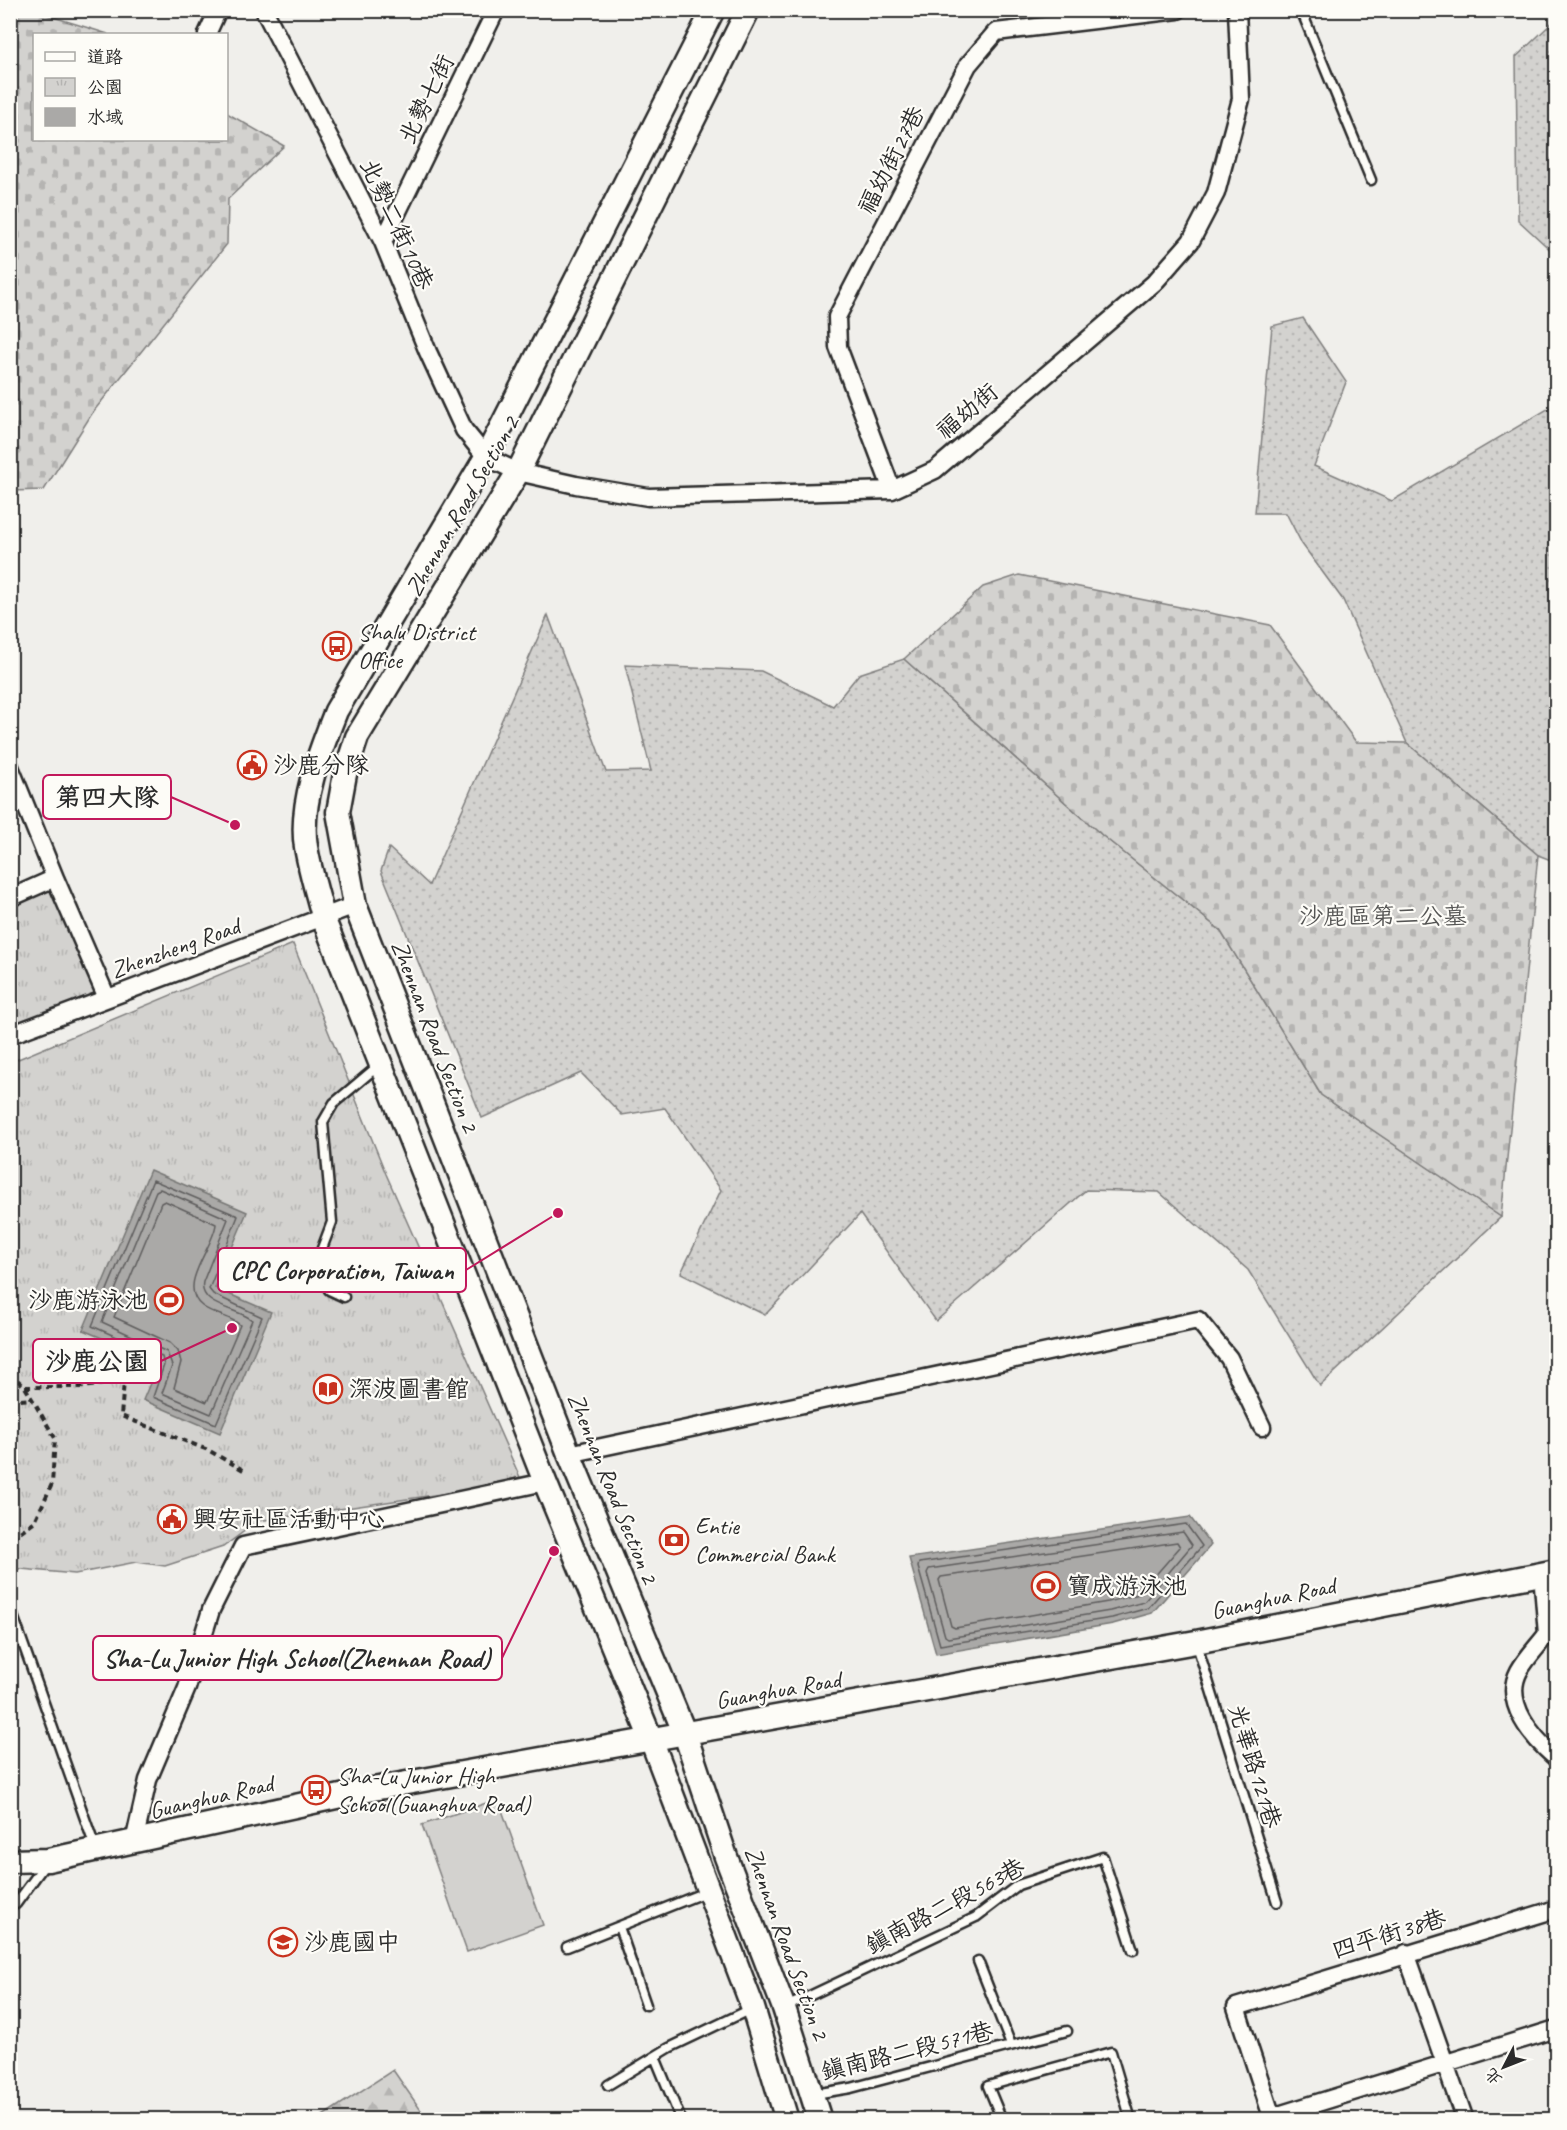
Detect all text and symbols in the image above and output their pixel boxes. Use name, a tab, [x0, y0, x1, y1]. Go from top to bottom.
legend	[33, 33, 228, 141]
text: 道路	[87, 46, 123, 68]
street label: 北勢七街	[391, 49, 461, 149]
text: 公園	[87, 76, 123, 98]
street label: 福幼街27巷	[851, 101, 931, 219]
text: 水域	[87, 106, 123, 128]
street label: 北勢二街10巷	[353, 153, 441, 295]
street label: 福幼街	[930, 376, 1004, 446]
street label: Zhennan Road Section 2	[398, 409, 527, 601]
place label: Shalu District Office	[358, 617, 477, 675]
bus stop icon: Shalu District Office	[321, 630, 353, 662]
public building icon: 沙鹿分隊	[236, 749, 268, 781]
place label: 沙鹿分隊	[273, 750, 369, 780]
callout: 第四大隊	[43, 775, 171, 819]
text: 第四大隊	[55, 781, 159, 814]
park label: 沙鹿區第二公墓	[1299, 901, 1467, 931]
street label: Zhenzheng Road	[106, 910, 247, 985]
street label: Zhennan Road Section 2	[385, 936, 486, 1138]
callout: CPC Corporation, Taiwan	[218, 1248, 466, 1292]
text: CPC Corporation, Taiwan	[230, 1254, 455, 1287]
sports icon: 沙鹿游泳池	[153, 1284, 185, 1316]
place label: 沙鹿游泳池	[28, 1285, 148, 1315]
callout: 沙鹿公園	[33, 1339, 161, 1383]
text: 沙鹿公園	[45, 1345, 149, 1378]
library icon: 深波圖書館	[312, 1373, 344, 1405]
place label: 深波圖書館	[349, 1374, 469, 1404]
street label: Zhennan Road Section 2	[561, 1388, 666, 1590]
public building icon: 興安社區活動中心	[156, 1503, 188, 1535]
place label: 興安社區活動中心	[193, 1504, 385, 1534]
place label: Entie Commercial Bank	[695, 1511, 837, 1569]
bank icon: Entie Commercial Bank	[658, 1524, 690, 1556]
street label: Guanghua Road	[1208, 1569, 1341, 1626]
sports icon: 寶成游泳池	[1030, 1570, 1062, 1602]
place label: 寶成游泳池	[1067, 1571, 1187, 1601]
callout: Sha-Lu Junior High School(Zhennan Road)	[93, 1636, 502, 1680]
text: Sha-Lu Junior High School(Zhennan Road)	[103, 1642, 493, 1675]
street label: Guanghua Road	[713, 1664, 846, 1716]
street label: 光華路121巷	[1222, 1700, 1288, 1832]
place label: Sha-Lu Junior High School(Guanghua Road)	[337, 1761, 531, 1819]
street label: Guanghua Road	[146, 1767, 279, 1826]
bus stop icon: Sha-Lu Junior High School(Guanghua Road)	[300, 1774, 332, 1806]
street label: Zhennan Road Section 2	[738, 1843, 837, 2046]
street label: 鎮南路二段563巷	[860, 1851, 1030, 1961]
street label: 四平街38巷	[1328, 1902, 1450, 1966]
school or university icon: 沙鹿國中	[267, 1926, 299, 1958]
place label: 沙鹿國中	[304, 1927, 400, 1957]
street label: 鎮南路二段571巷	[818, 2015, 996, 2087]
north arrow	[1474, 2037, 1534, 2097]
text: 北	[1481, 2064, 1506, 2089]

